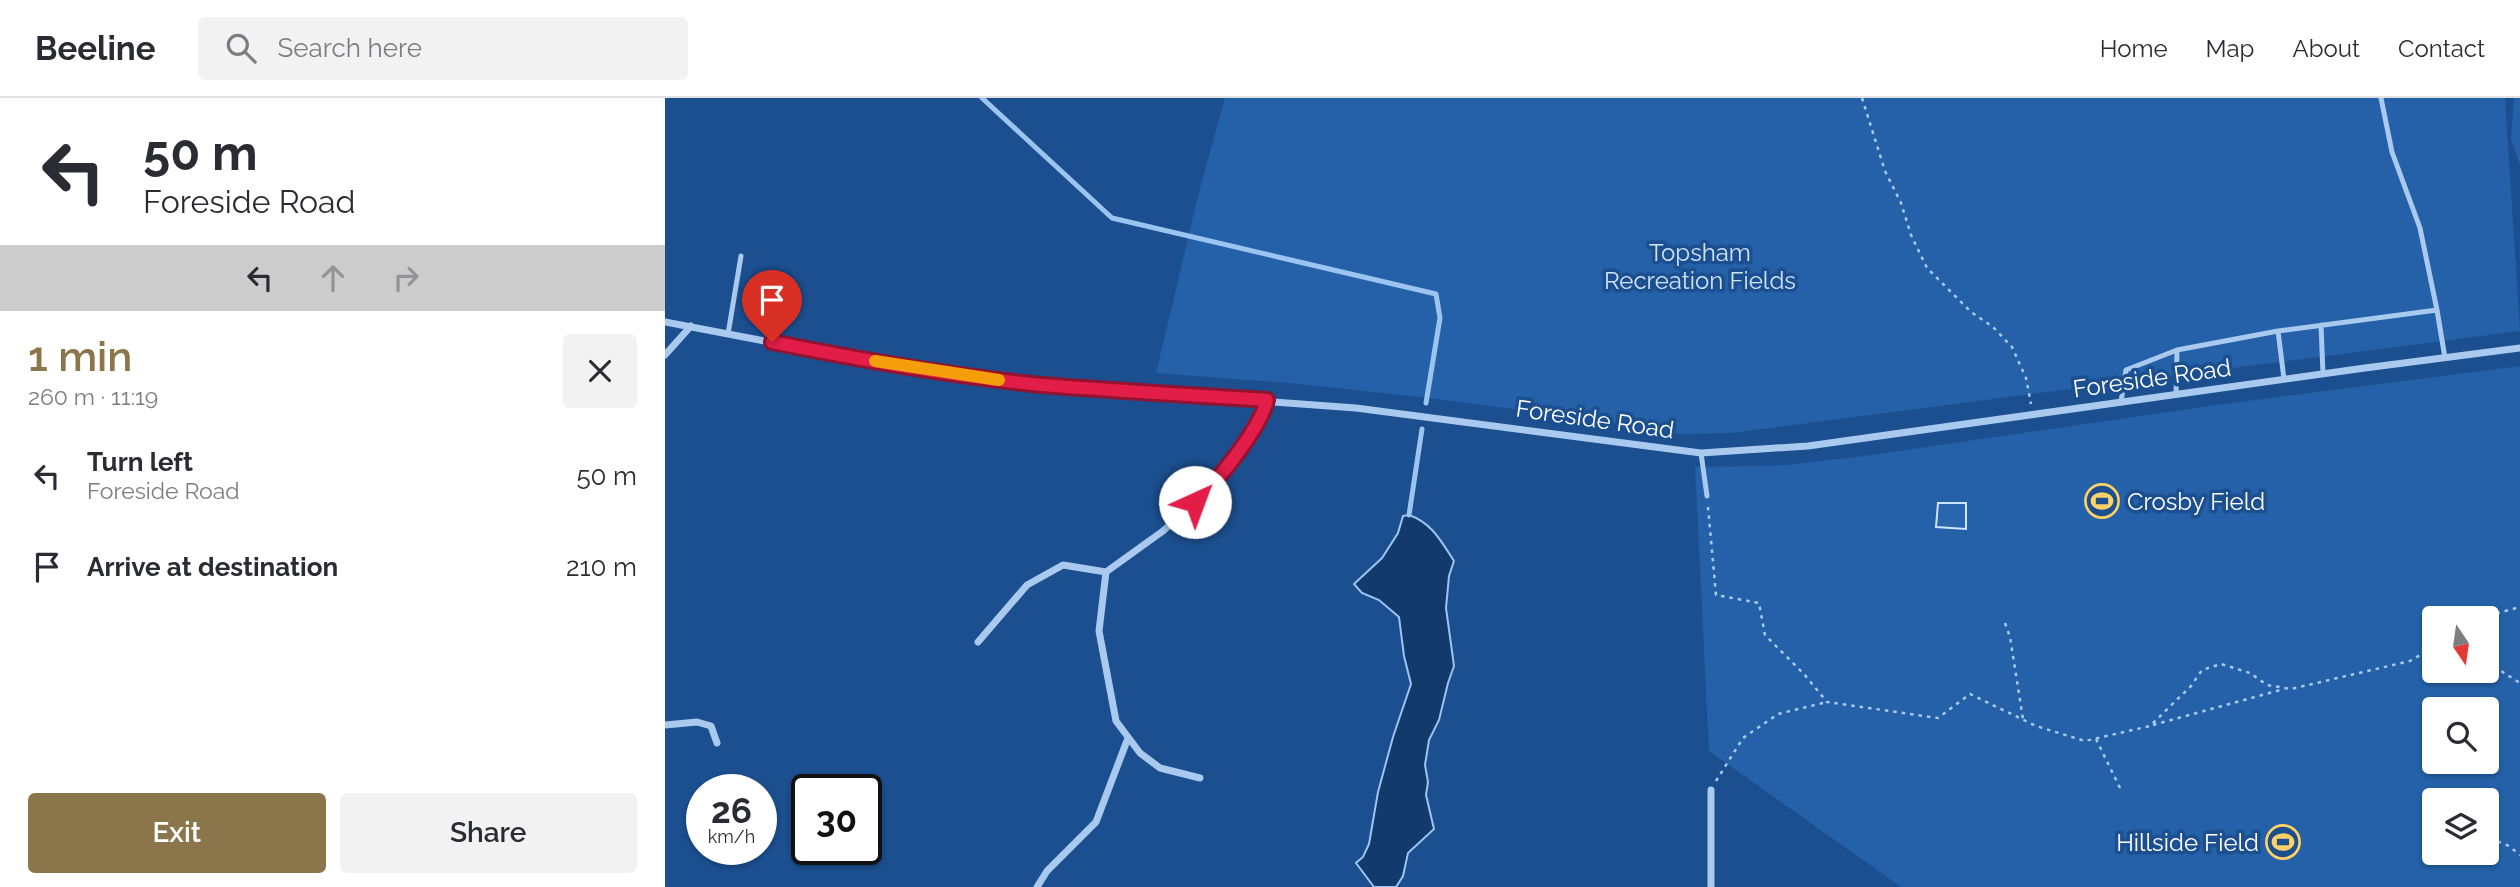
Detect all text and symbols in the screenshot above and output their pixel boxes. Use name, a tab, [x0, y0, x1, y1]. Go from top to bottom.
search box	[198, 17, 688, 80]
text: Beeline	[35, 29, 156, 68]
icon: search	[222, 29, 260, 67]
text: Search here	[278, 33, 422, 63]
text: Home	[2100, 34, 2168, 63]
text: Map	[2206, 34, 2254, 63]
text: About	[2292, 34, 2360, 63]
text: Contact	[2398, 34, 2485, 63]
text: 50 m	[143, 124, 258, 181]
icon: left	[28, 126, 119, 217]
text: Foreside Road	[143, 183, 355, 220]
park label: Topsham Recreation Fields	[1604, 238, 1796, 295]
icon: left	[241, 259, 279, 297]
icon: ahead	[314, 259, 352, 297]
icon: right	[387, 259, 425, 297]
pin	[742, 270, 802, 342]
icon: arrive	[753, 281, 791, 319]
text: 1 min	[28, 332, 132, 381]
button: close	[563, 334, 637, 408]
street label: Foreside Road	[2071, 353, 2233, 403]
text: 260 m · 11:19	[28, 383, 158, 410]
street label: Foreside Road	[1514, 394, 1676, 444]
text: Turn left	[87, 447, 193, 477]
icon: left	[28, 457, 66, 495]
text: 50 m	[576, 461, 637, 491]
position arrow	[1158, 465, 1232, 539]
text: Foreside Road	[87, 477, 240, 504]
sports icon: Crosby Field	[2083, 482, 2121, 520]
place label: Crosby Field	[2127, 487, 2265, 516]
icon: arrive	[28, 548, 66, 586]
text: Arrive at destination	[87, 552, 338, 582]
text: 210 m	[566, 552, 637, 582]
north arrow	[2422, 606, 2499, 682]
map controls	[2422, 606, 2499, 865]
button: search	[2422, 697, 2499, 774]
speed limit sign: 30	[791, 774, 882, 865]
button: layers	[2422, 788, 2499, 865]
text: 26	[711, 790, 752, 831]
button: Exit	[28, 793, 326, 873]
button: Share	[340, 793, 637, 873]
sports icon: Hillside Field	[2264, 823, 2302, 861]
text: km/h	[708, 826, 755, 847]
place label: Hillside Field	[2116, 828, 2259, 857]

